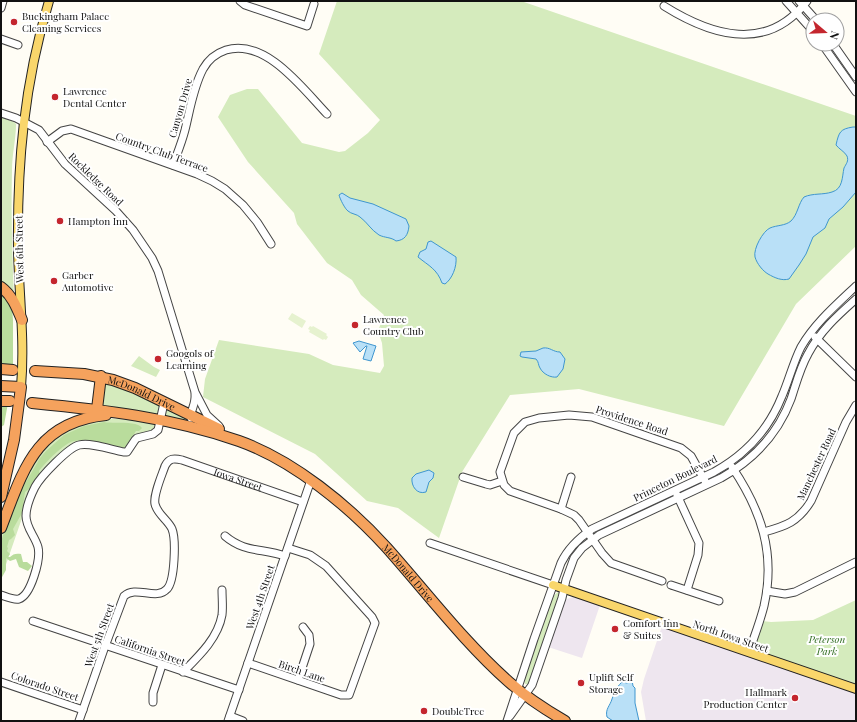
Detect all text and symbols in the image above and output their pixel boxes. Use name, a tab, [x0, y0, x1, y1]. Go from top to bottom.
place label: Buckingham Palace Cleaning Services	[22, 9, 109, 35]
north arrow	[805, 12, 845, 52]
marker: Buckingham Palace Cleaning Services	[9, 17, 19, 27]
text: N	[827, 29, 843, 42]
street label: Canyon Drive	[165, 77, 195, 139]
place label: Lawrence Dental Center	[63, 84, 127, 110]
marker: Lawrence Dental Center	[50, 92, 60, 102]
street label: Country Club Terrace	[114, 129, 210, 175]
street label: Rockledge Road	[66, 149, 127, 209]
place label: Hampton Inn	[68, 214, 128, 228]
street label: West 6th Street	[11, 215, 27, 284]
marker: Hampton Inn	[55, 216, 65, 226]
place label: Garber Automotive	[61, 268, 114, 294]
marker: Garber Automotive	[49, 276, 59, 286]
place label: Lawrence Country Club	[363, 312, 424, 338]
marker: Lawrence Country Club	[350, 320, 360, 330]
place label: Googols of Learning	[166, 346, 214, 372]
marker: Googols of Learning	[153, 354, 163, 364]
street label: McDonald Drive	[107, 372, 178, 414]
street label: Providence Road	[594, 402, 670, 438]
street label: Manchester Road	[793, 426, 839, 502]
street label: Princeton Boulevard	[631, 452, 719, 504]
street label: Iowa Street	[212, 465, 265, 494]
street label: McDonald Drive	[379, 541, 437, 605]
street label: West 4th Street	[242, 563, 278, 632]
street label: West 5th Street	[81, 601, 117, 670]
place label: Comfort Inn & Suites	[623, 616, 679, 642]
street label: North Iowa Street	[691, 616, 771, 656]
marker: Comfort Inn & Suites	[610, 624, 620, 634]
street label: California Street	[113, 631, 188, 669]
park label: Peterson Park	[808, 632, 845, 658]
street label: Birch Lane	[277, 656, 327, 686]
street label: Colorado Street	[9, 668, 81, 704]
place label: Uplift Self Storage	[589, 670, 634, 696]
marker: Uplift Self Storage	[576, 678, 586, 688]
place label: Hallmark Production Center	[704, 685, 788, 711]
marker: Hallmark Production Center	[790, 693, 800, 703]
place label: DoubleTree	[432, 704, 484, 718]
marker: DoubleTree	[419, 706, 429, 716]

